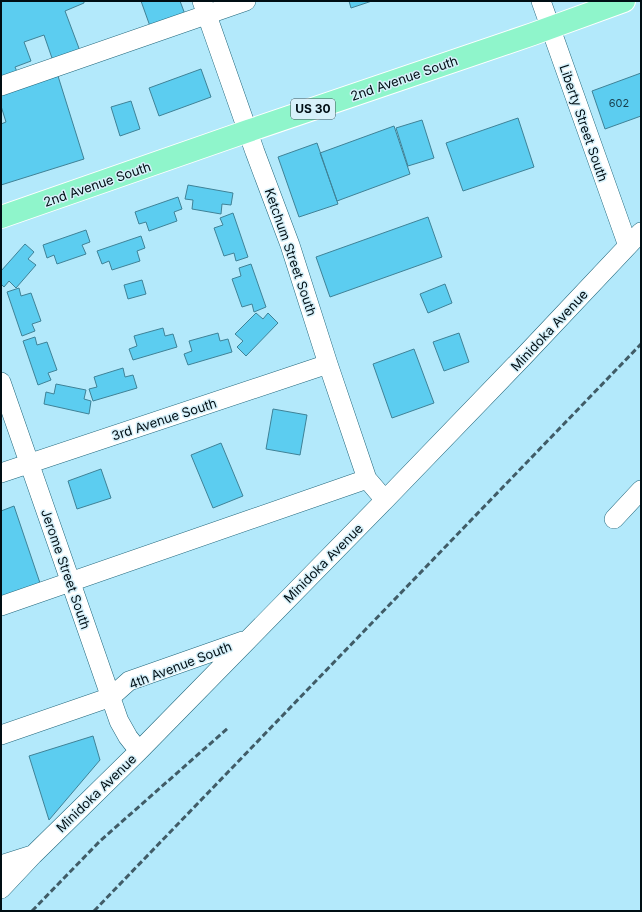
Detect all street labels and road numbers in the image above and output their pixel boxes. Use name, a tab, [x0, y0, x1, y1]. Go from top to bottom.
street label: 2nd Avenue South	[348, 52, 460, 104]
street label: Liberty Street South	[556, 62, 612, 184]
road number: US 30	[291, 99, 335, 119]
street label: 2nd Avenue South	[41, 158, 153, 210]
street label: Ketchum Street South	[262, 186, 320, 318]
street label: Minidoka Avenue	[507, 286, 591, 374]
street label: 3rd Avenue South	[109, 394, 219, 444]
street label: Jerome Street South	[38, 507, 94, 631]
street label: Minidoka Avenue	[280, 520, 366, 606]
street label: 4th Avenue South	[126, 638, 234, 692]
street label: Minidoka Avenue	[53, 751, 139, 835]

